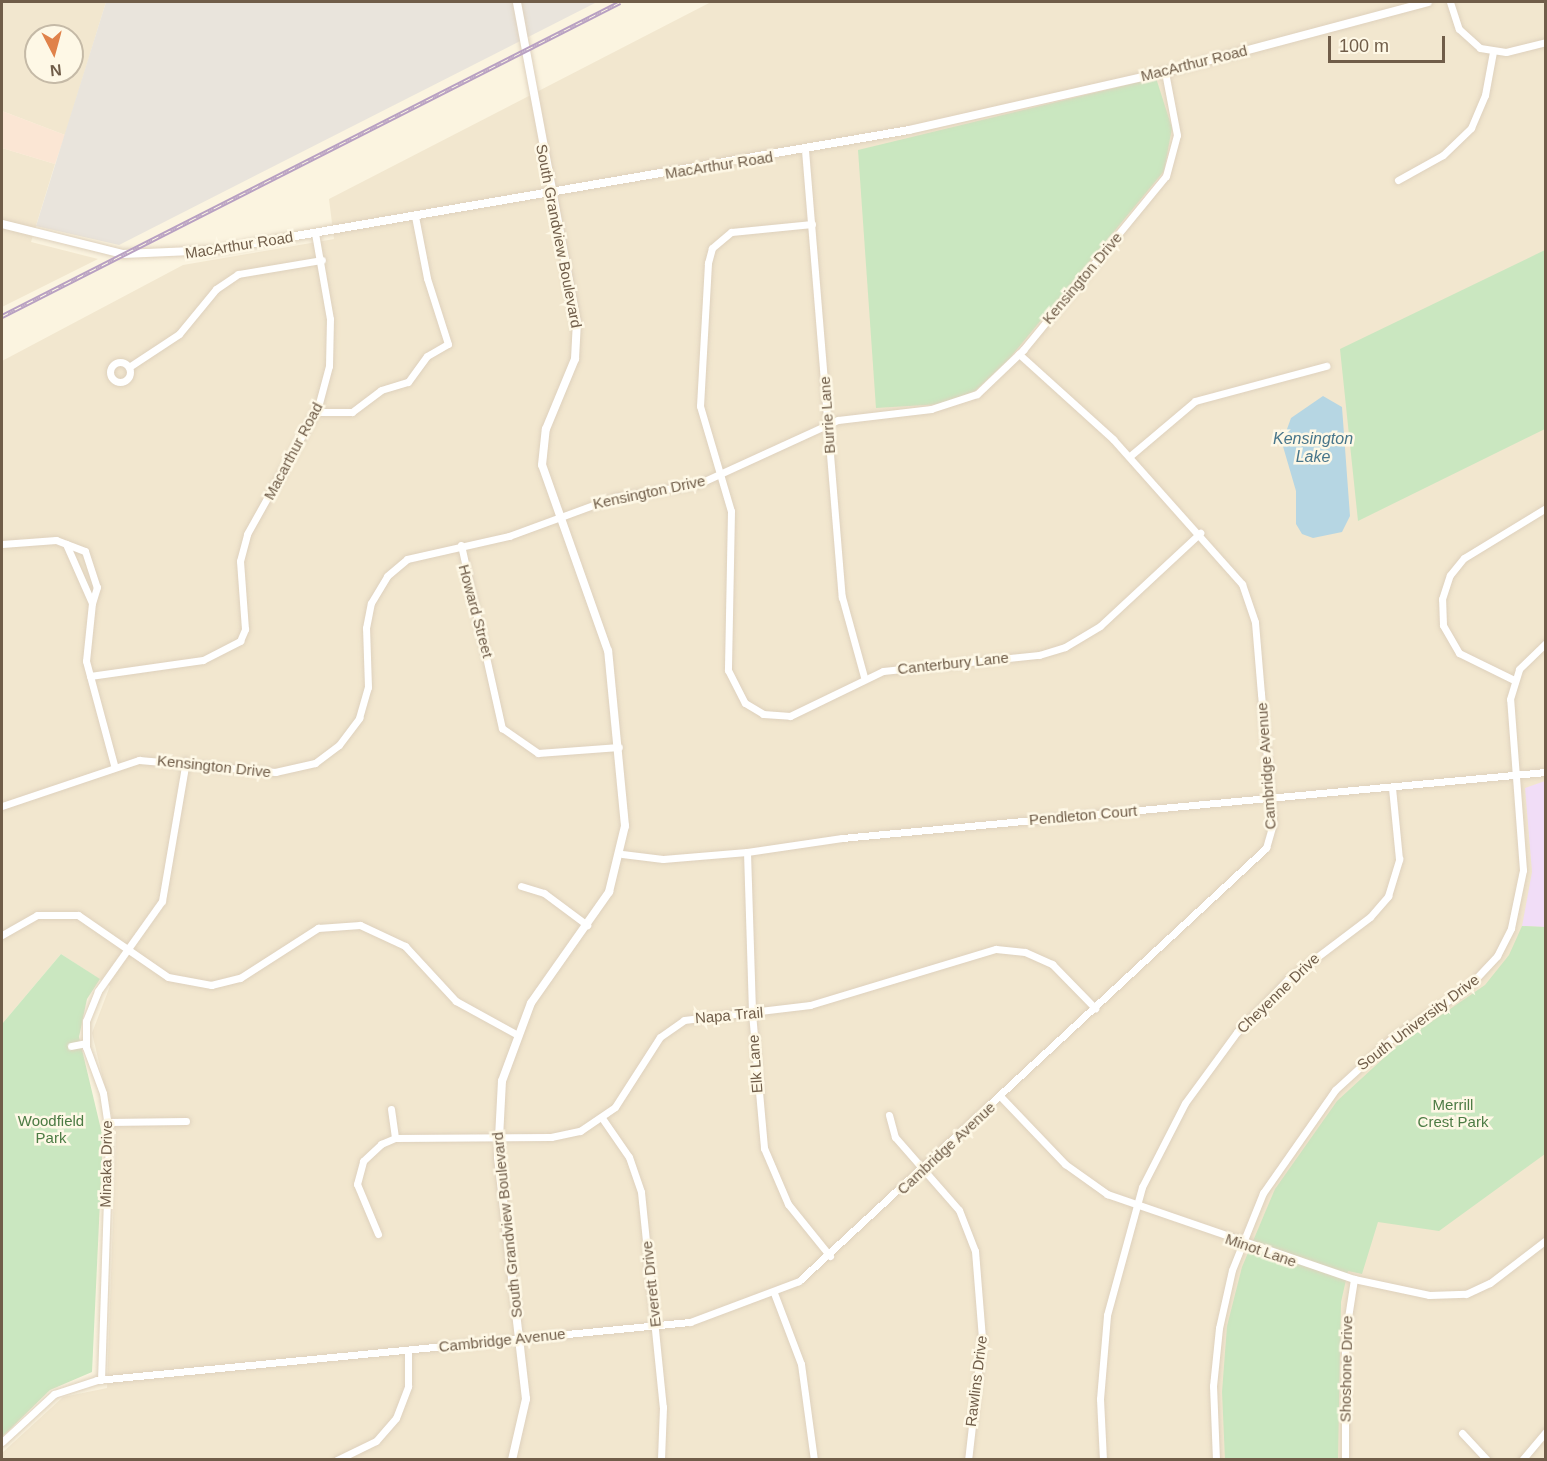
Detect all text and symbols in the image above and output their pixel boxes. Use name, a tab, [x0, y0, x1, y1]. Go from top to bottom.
north arrow	[24, 24, 84, 84]
scale bar	[1331, 24, 1448, 62]
text: 100 m	[1339, 36, 1389, 56]
street label: MacArthur Road	[1139, 41, 1249, 85]
text: N	[49, 61, 62, 79]
street label: South Grandview Boulevard	[532, 143, 586, 329]
street label: MacArthur Road	[664, 148, 774, 182]
street label: MacArthur Road	[184, 228, 294, 262]
street label: Kensington Drive	[1038, 228, 1126, 328]
street label: Burrie Lane	[815, 376, 839, 454]
street label: Macarthur Road	[260, 399, 326, 503]
water label: Kensington Lake	[1273, 429, 1353, 467]
street label: Kensington Drive	[591, 471, 707, 513]
street label: Howard Street	[455, 562, 497, 660]
street label: Canterbury Lane	[896, 648, 1010, 678]
street label: Cambridge Avenue	[1253, 701, 1279, 831]
street label: Kensington Drive	[156, 751, 272, 781]
street label: Pendleton Court	[1028, 801, 1138, 829]
street label: Cheyenne Drive	[1233, 949, 1323, 1037]
street label: South University Drive	[1353, 970, 1483, 1074]
street label: Napa Trail	[694, 1003, 764, 1027]
street label: Elk Lane	[744, 1034, 766, 1094]
park label: Merrill Crest Park	[1418, 1095, 1488, 1130]
street label: Cambridge Avenue	[893, 1098, 999, 1198]
park label: Woodfield Park	[18, 1111, 84, 1146]
street label: Minaka Drive	[96, 1120, 116, 1208]
street label: South Grandview Boulevard	[488, 1131, 526, 1319]
street label: Minot Lane	[1223, 1229, 1299, 1271]
street label: Everett Drive	[638, 1240, 664, 1328]
street label: Shoshone Drive	[1336, 1315, 1356, 1423]
street label: Cambridge Avenue	[437, 1324, 567, 1356]
street label: Rawlins Drive	[961, 1334, 991, 1428]

